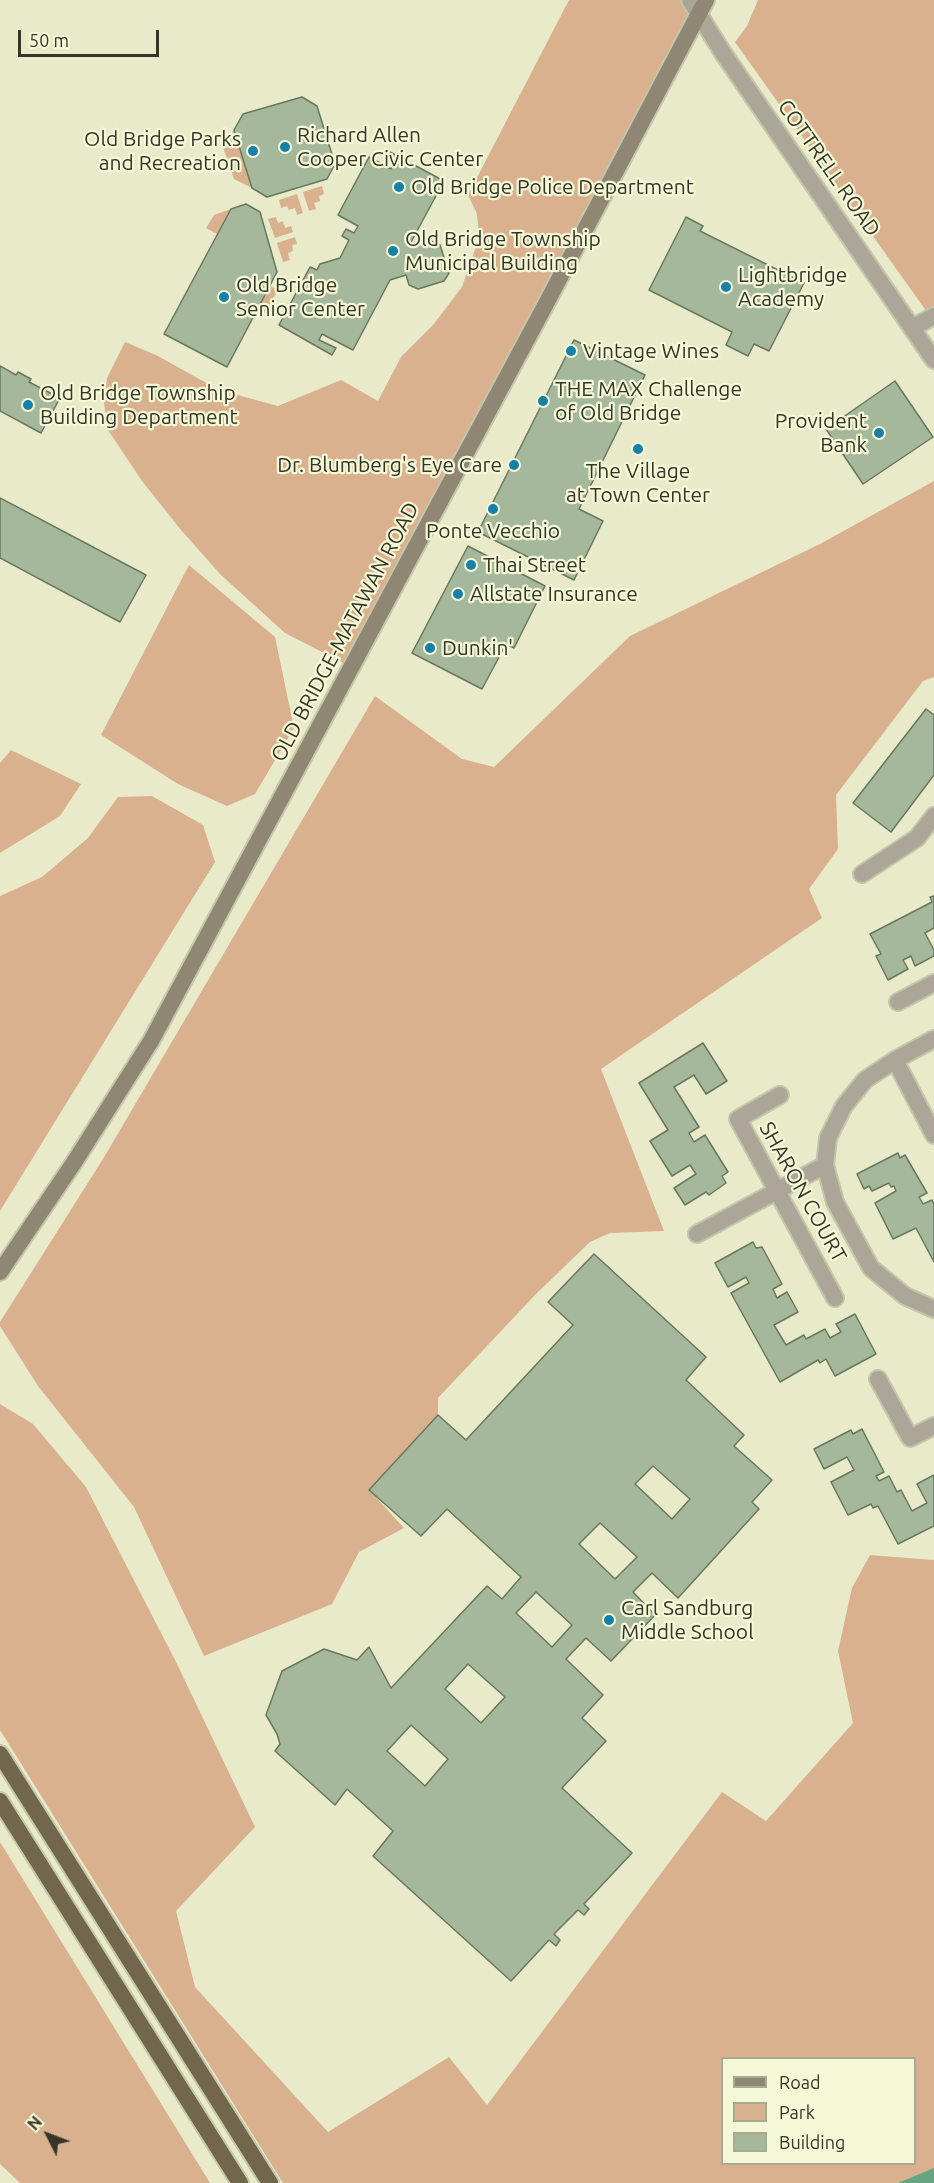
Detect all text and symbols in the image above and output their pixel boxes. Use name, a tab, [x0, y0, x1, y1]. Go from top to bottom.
scale bar	[21, 18, 162, 56]
text: 50 m	[29, 30, 69, 50]
street label: COTTRELL ROAD	[772, 95, 886, 241]
place label: Richard Allen Cooper Civic Center	[297, 122, 483, 172]
place label: Old Bridge Parks and Recreation	[84, 126, 241, 176]
marker: Richard Allen Cooper Civic Center	[278, 140, 292, 154]
marker: Old Bridge Parks and Recreation	[246, 144, 260, 158]
place label: Old Bridge Police Department	[411, 174, 694, 200]
marker: Old Bridge Police Department	[392, 180, 406, 194]
place label: Old Bridge Township Municipal Building	[405, 226, 601, 276]
marker: Old Bridge Township Municipal Building	[386, 244, 400, 258]
place label: Lightbridge Academy	[738, 262, 847, 312]
place label: Old Bridge Senior Center	[236, 272, 365, 322]
marker: Lightbridge Academy	[719, 280, 733, 294]
marker: Old Bridge Senior Center	[217, 290, 231, 304]
place label: Vintage Wines	[583, 338, 719, 364]
marker: Vintage Wines	[564, 344, 578, 358]
place label: THE MAX Challenge of Old Bridge	[555, 376, 742, 426]
place label: Old Bridge Township Building Department	[40, 380, 238, 430]
marker: THE MAX Challenge of Old Bridge	[536, 394, 550, 408]
marker: Old Bridge Township Building Department	[21, 398, 35, 412]
place label: Provident Bank	[775, 408, 867, 458]
marker: Provident Bank	[872, 426, 886, 440]
marker: The Village at Town Center	[631, 442, 645, 456]
place label: Dr. Blumberg's Eye Care	[277, 452, 502, 478]
marker: Dr. Blumberg's Eye Care	[507, 458, 521, 472]
place label: The Village at Town Center	[566, 458, 710, 508]
street label: OLD BRIDGE-MATAWAN ROAD	[266, 498, 424, 766]
marker: Ponte Vecchio	[486, 502, 500, 516]
place label: Ponte Vecchio	[426, 518, 560, 544]
place label: Thai Street	[483, 552, 586, 578]
marker: Thai Street	[464, 558, 478, 572]
place label: Allstate Insurance	[470, 581, 638, 607]
marker: Allstate Insurance	[451, 587, 465, 601]
place label: Dunkin'	[442, 635, 513, 661]
marker: Dunkin'	[423, 641, 437, 655]
street label: SHARON COURT	[754, 1117, 852, 1267]
place label: Carl Sandburg Middle School	[621, 1595, 754, 1645]
marker: Carl Sandburg Middle School	[602, 1613, 616, 1627]
legend	[721, 2057, 916, 2165]
text: Road	[779, 2072, 821, 2092]
text: Park	[779, 2102, 815, 2122]
north arrow	[18, 2105, 78, 2165]
text: N	[24, 2112, 45, 2133]
text: Building	[779, 2132, 845, 2152]

